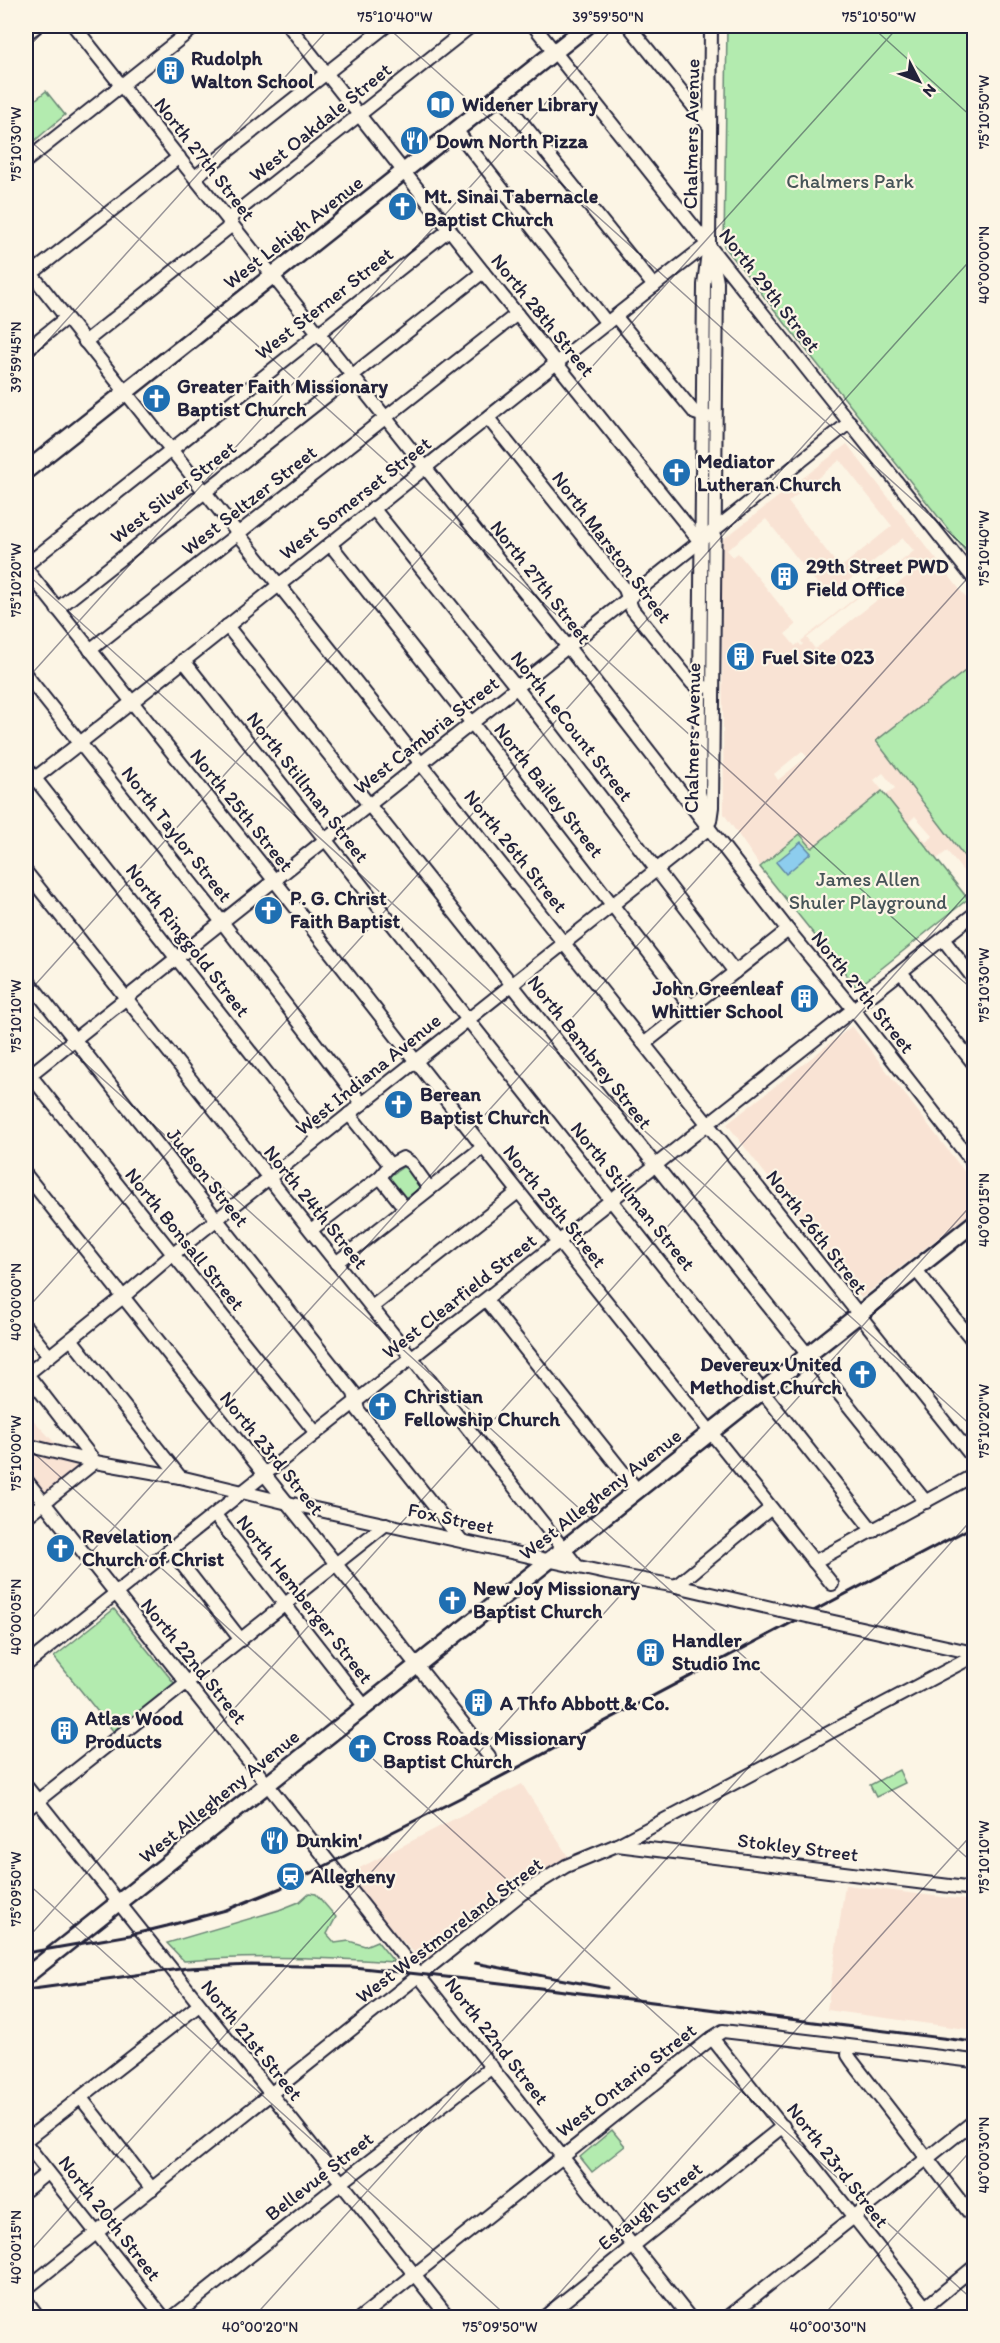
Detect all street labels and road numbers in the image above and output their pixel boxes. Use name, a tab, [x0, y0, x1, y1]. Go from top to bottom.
street label: West Oakdale Street	[244, 57, 396, 187]
street label: Chalmers Avenue	[678, 58, 704, 210]
street label: North 27th Street	[149, 92, 261, 226]
street label: West Lehigh Avenue	[218, 170, 368, 294]
street label: North 29th Street	[714, 223, 826, 357]
street label: West Sterner Street	[250, 242, 398, 364]
street label: North 28th Street	[486, 249, 600, 382]
street label: West Somerset Street	[274, 431, 436, 565]
street label: West Silver Street	[105, 435, 241, 549]
street label: West Seltzer Street	[177, 440, 321, 560]
street label: North Marston Street	[547, 466, 677, 628]
street label: North 27th Street	[485, 515, 597, 649]
street label: North LeCount Street	[506, 646, 639, 806]
street label: Chalmers Avenue	[679, 662, 705, 814]
street label: West Cambria Street	[349, 671, 504, 799]
street label: North Stillman Street	[242, 707, 375, 868]
street label: North Bailey Street	[489, 718, 609, 863]
street label: North 25th Street	[185, 744, 299, 877]
street label: North Taylor Street	[116, 761, 238, 907]
street label: North 26th Street	[459, 785, 573, 918]
street label: North Ringgold Street	[121, 859, 256, 1022]
street label: North 27th Street	[806, 926, 920, 1058]
street label: North Bambrey Street	[522, 970, 658, 1134]
street label: West Indiana Avenue	[290, 1008, 446, 1140]
street label: North Stillman Street	[566, 1117, 701, 1276]
street label: Judson Street	[162, 1122, 254, 1232]
street label: North 24th Street	[259, 1140, 374, 1274]
street label: North 25th Street	[498, 1140, 612, 1273]
street label: North Bonsall Street	[120, 1163, 250, 1315]
street label: North 26th Street	[761, 1165, 873, 1299]
street label: West Clearfield Street	[377, 1228, 541, 1364]
street label: North 23rd Street	[215, 1386, 330, 1520]
street label: West Allegheny Avenue	[514, 1423, 686, 1565]
street label: Fox Street	[406, 1497, 496, 1539]
street label: North Hemberger Street	[232, 1510, 379, 1689]
street label: North 22nd Street	[136, 1593, 252, 1729]
street label: West Allegheny Avenue	[134, 1724, 304, 1868]
street label: Stokley Street	[736, 1828, 860, 1866]
street label: West Westmoreland Street	[351, 1852, 547, 2008]
street label: North 22nd Street	[440, 1973, 555, 2110]
street label: North 21st Street	[196, 1975, 308, 2106]
street label: West Ontario Street	[551, 2018, 701, 2142]
street label: North 23rd Street	[782, 2098, 895, 2233]
street label: Bellevue Street	[260, 2126, 378, 2226]
street label: North 20th Street	[54, 2150, 167, 2286]
street label: Estaugh Street	[593, 2157, 707, 2255]

